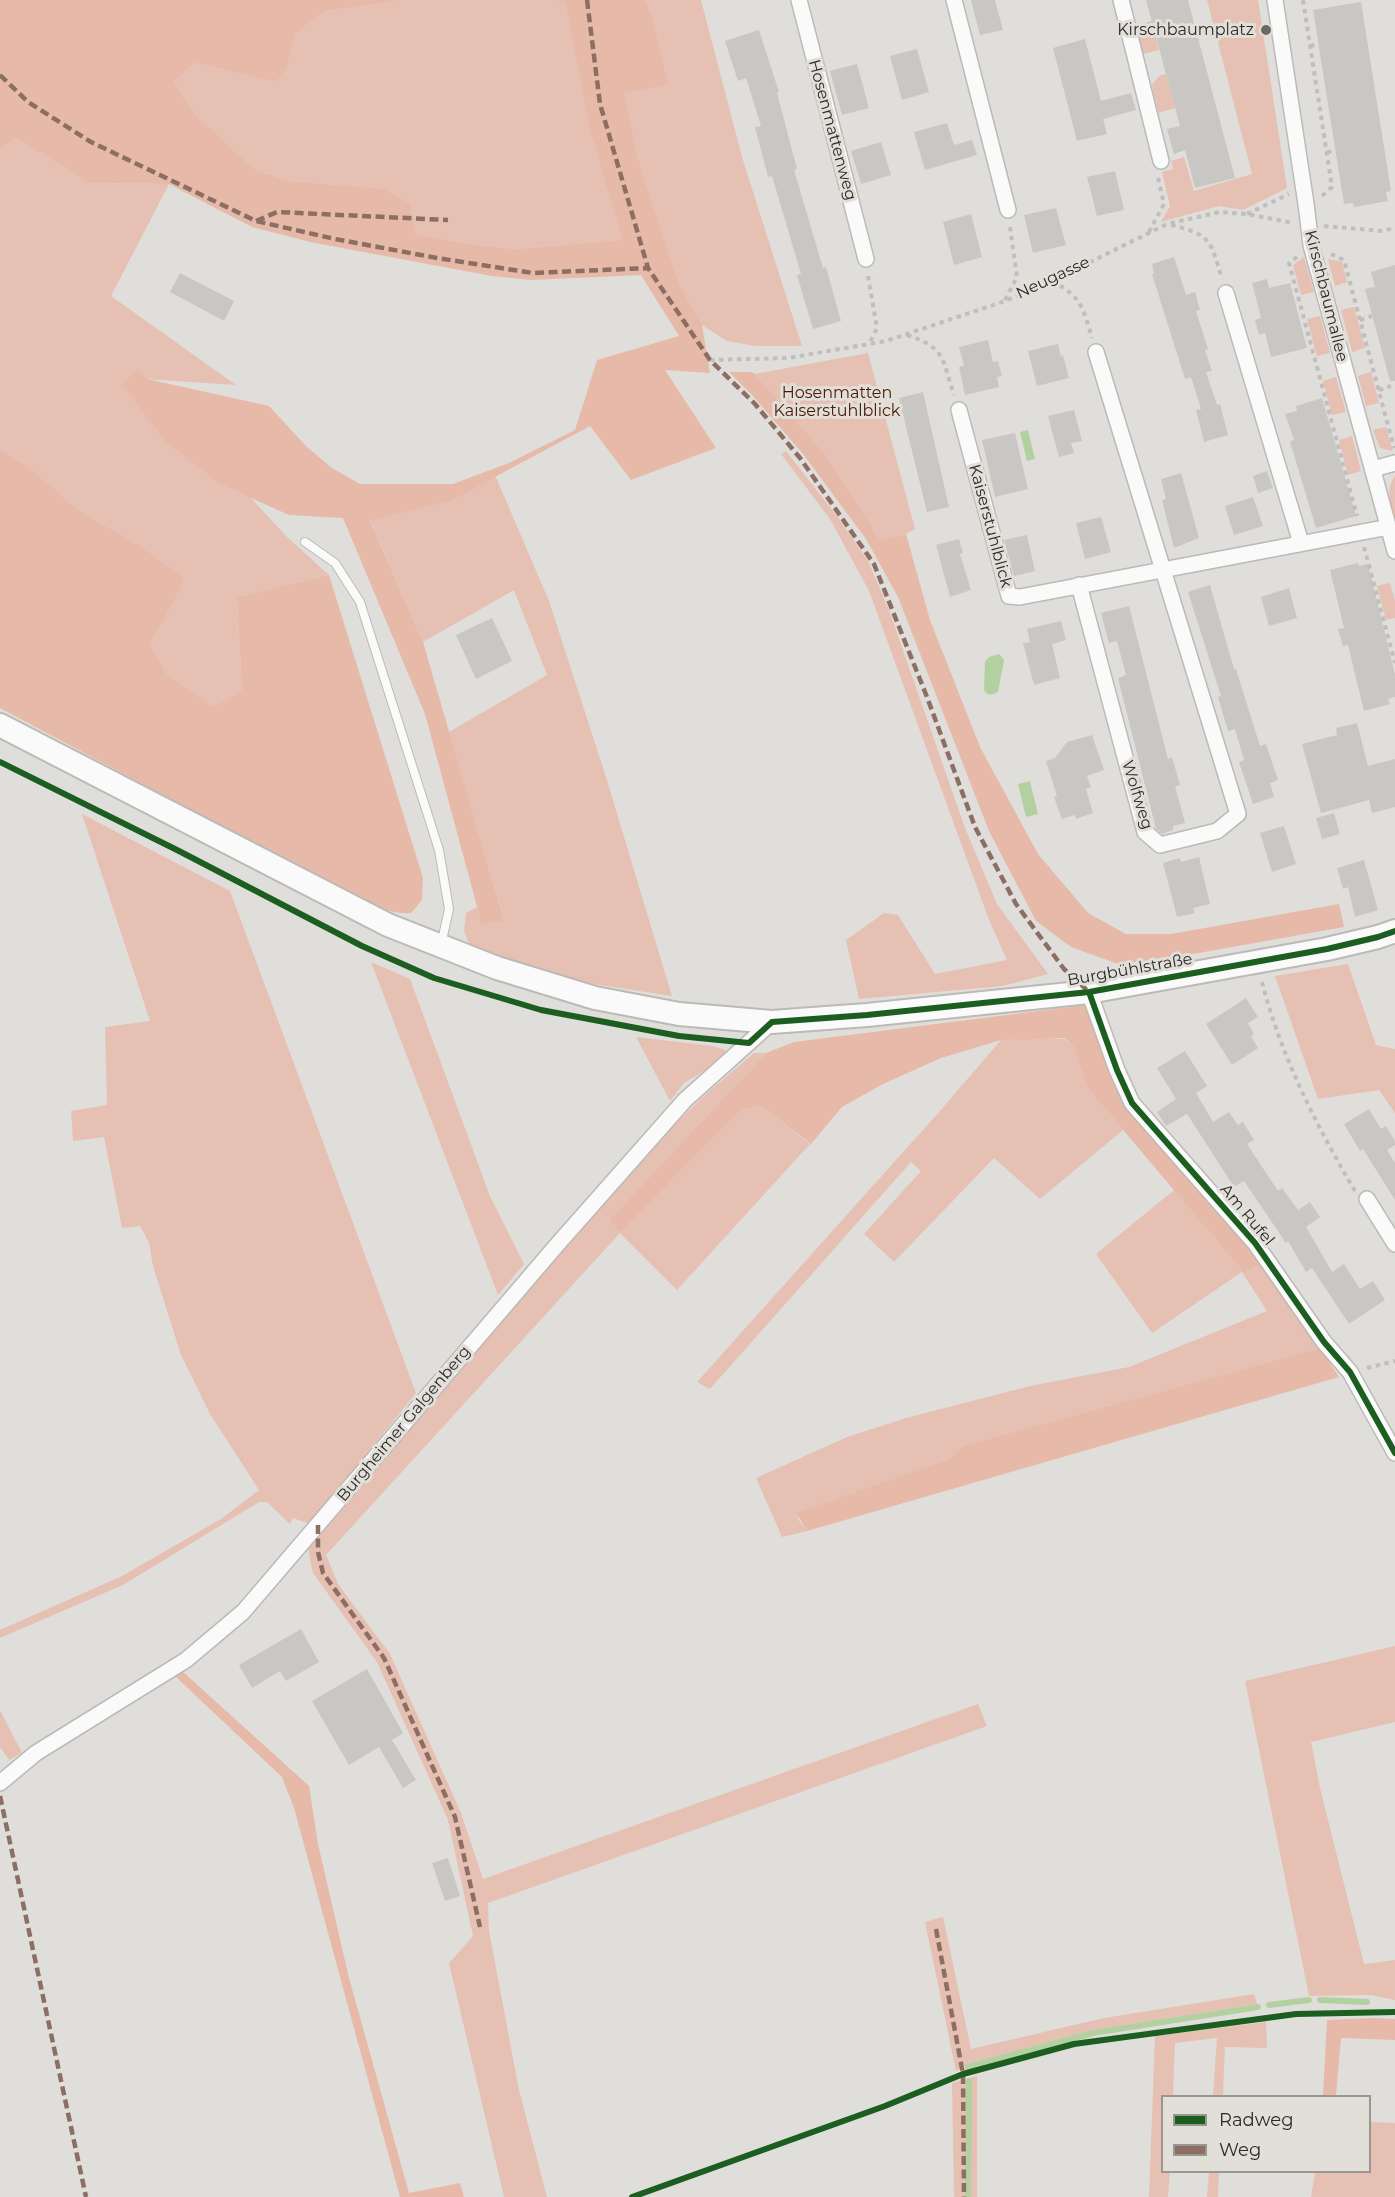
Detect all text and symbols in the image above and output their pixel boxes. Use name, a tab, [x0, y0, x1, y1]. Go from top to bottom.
place label: Kirschbaumplatz	[1117, 20, 1254, 40]
marker: Kirschbaumplatz	[1259, 23, 1273, 37]
street label: Hosenmattenweg	[804, 57, 860, 203]
street label: Kirschbaumallee	[1300, 228, 1352, 364]
street label: Neugasse	[1013, 253, 1093, 303]
park label: Hosenmatten Kaiserstuhlblick	[774, 383, 900, 421]
street label: Kaiserstuhlblick	[964, 462, 1016, 590]
street label: Wolfweg	[1117, 758, 1157, 832]
street label: Burgbühlstraße	[1066, 950, 1194, 990]
street label: Am Rufel	[1216, 1180, 1278, 1250]
street label: Burgheimer Galgenberg	[333, 1342, 475, 1506]
legend	[1161, 2095, 1371, 2173]
text: Radweg	[1219, 2109, 1294, 2131]
text: Weg	[1219, 2139, 1261, 2161]

